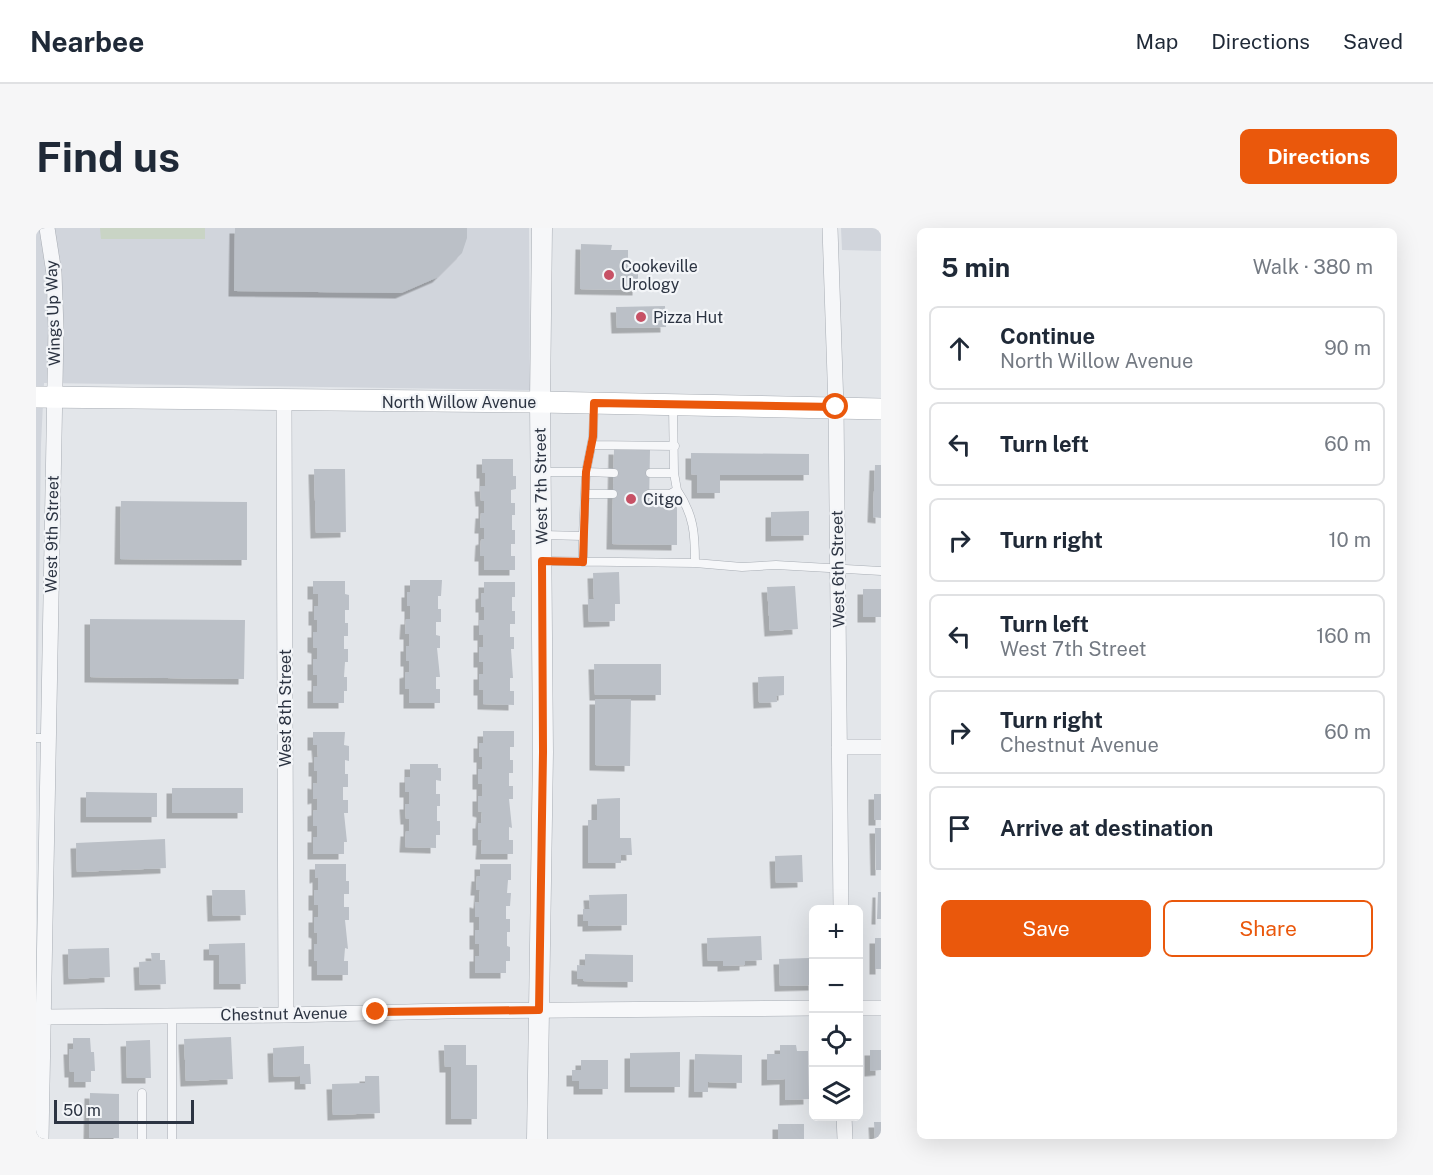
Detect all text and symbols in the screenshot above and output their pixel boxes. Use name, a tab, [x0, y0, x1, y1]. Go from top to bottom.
text: Nearbee	[30, 25, 144, 58]
text: Map	[1136, 29, 1178, 54]
text: Directions	[1211, 29, 1310, 54]
text: Saved	[1343, 29, 1403, 54]
button: Directions	[1240, 129, 1397, 184]
text: Find us	[36, 132, 180, 181]
text: 5 min	[941, 252, 1010, 283]
text: Walk · 380 m	[1253, 255, 1373, 279]
place label: Cookeville Urology	[621, 257, 698, 294]
street label: Wings Up Way	[42, 259, 64, 366]
marker: Cookeville Urology	[602, 268, 616, 282]
place label: Pizza Hut	[653, 308, 723, 327]
marker: Pizza Hut	[634, 310, 648, 324]
text: Continue	[1000, 323, 1095, 349]
icon: ahead	[943, 332, 976, 365]
text: 90 m	[1324, 336, 1371, 360]
text: North Willow Avenue	[1000, 349, 1193, 373]
street label: North Willow Avenue	[382, 393, 536, 412]
route start	[822, 393, 848, 419]
street label: West 7th Street	[530, 427, 552, 545]
icon: left	[943, 428, 976, 461]
text: Turn left	[1000, 431, 1089, 457]
text: 60 m	[1324, 432, 1371, 456]
street label: West 9th Street	[41, 475, 63, 593]
place label: Citgo	[643, 490, 683, 509]
marker: Citgo	[624, 492, 638, 506]
street label: West 6th Street	[827, 510, 849, 628]
icon: right	[943, 524, 976, 557]
text: Turn right	[1000, 527, 1103, 553]
text: 10 m	[1328, 528, 1371, 552]
text: Turn left	[1000, 611, 1089, 637]
icon: left	[943, 620, 976, 653]
text: 160 m	[1316, 624, 1371, 648]
text: West 7th Street	[1000, 637, 1147, 661]
street label: West 8th Street	[276, 649, 295, 767]
text: Turn right	[1000, 707, 1103, 733]
icon: right	[943, 716, 976, 749]
text: 60 m	[1324, 720, 1371, 744]
text: Chestnut Avenue	[1000, 733, 1159, 757]
icon: arrive	[943, 812, 976, 845]
text: Arrive at destination	[1000, 815, 1213, 841]
button: Save	[941, 900, 1151, 957]
button: Share	[1163, 900, 1373, 957]
map controls	[809, 905, 863, 1121]
button: +	[809, 905, 863, 959]
button: −	[809, 959, 863, 1013]
route end	[362, 998, 388, 1024]
street label: Chestnut Avenue	[220, 1003, 348, 1025]
button: locate	[809, 1013, 863, 1067]
button: layers	[809, 1067, 863, 1121]
scale bar	[54, 1097, 194, 1124]
text: 50 m	[63, 1101, 101, 1120]

